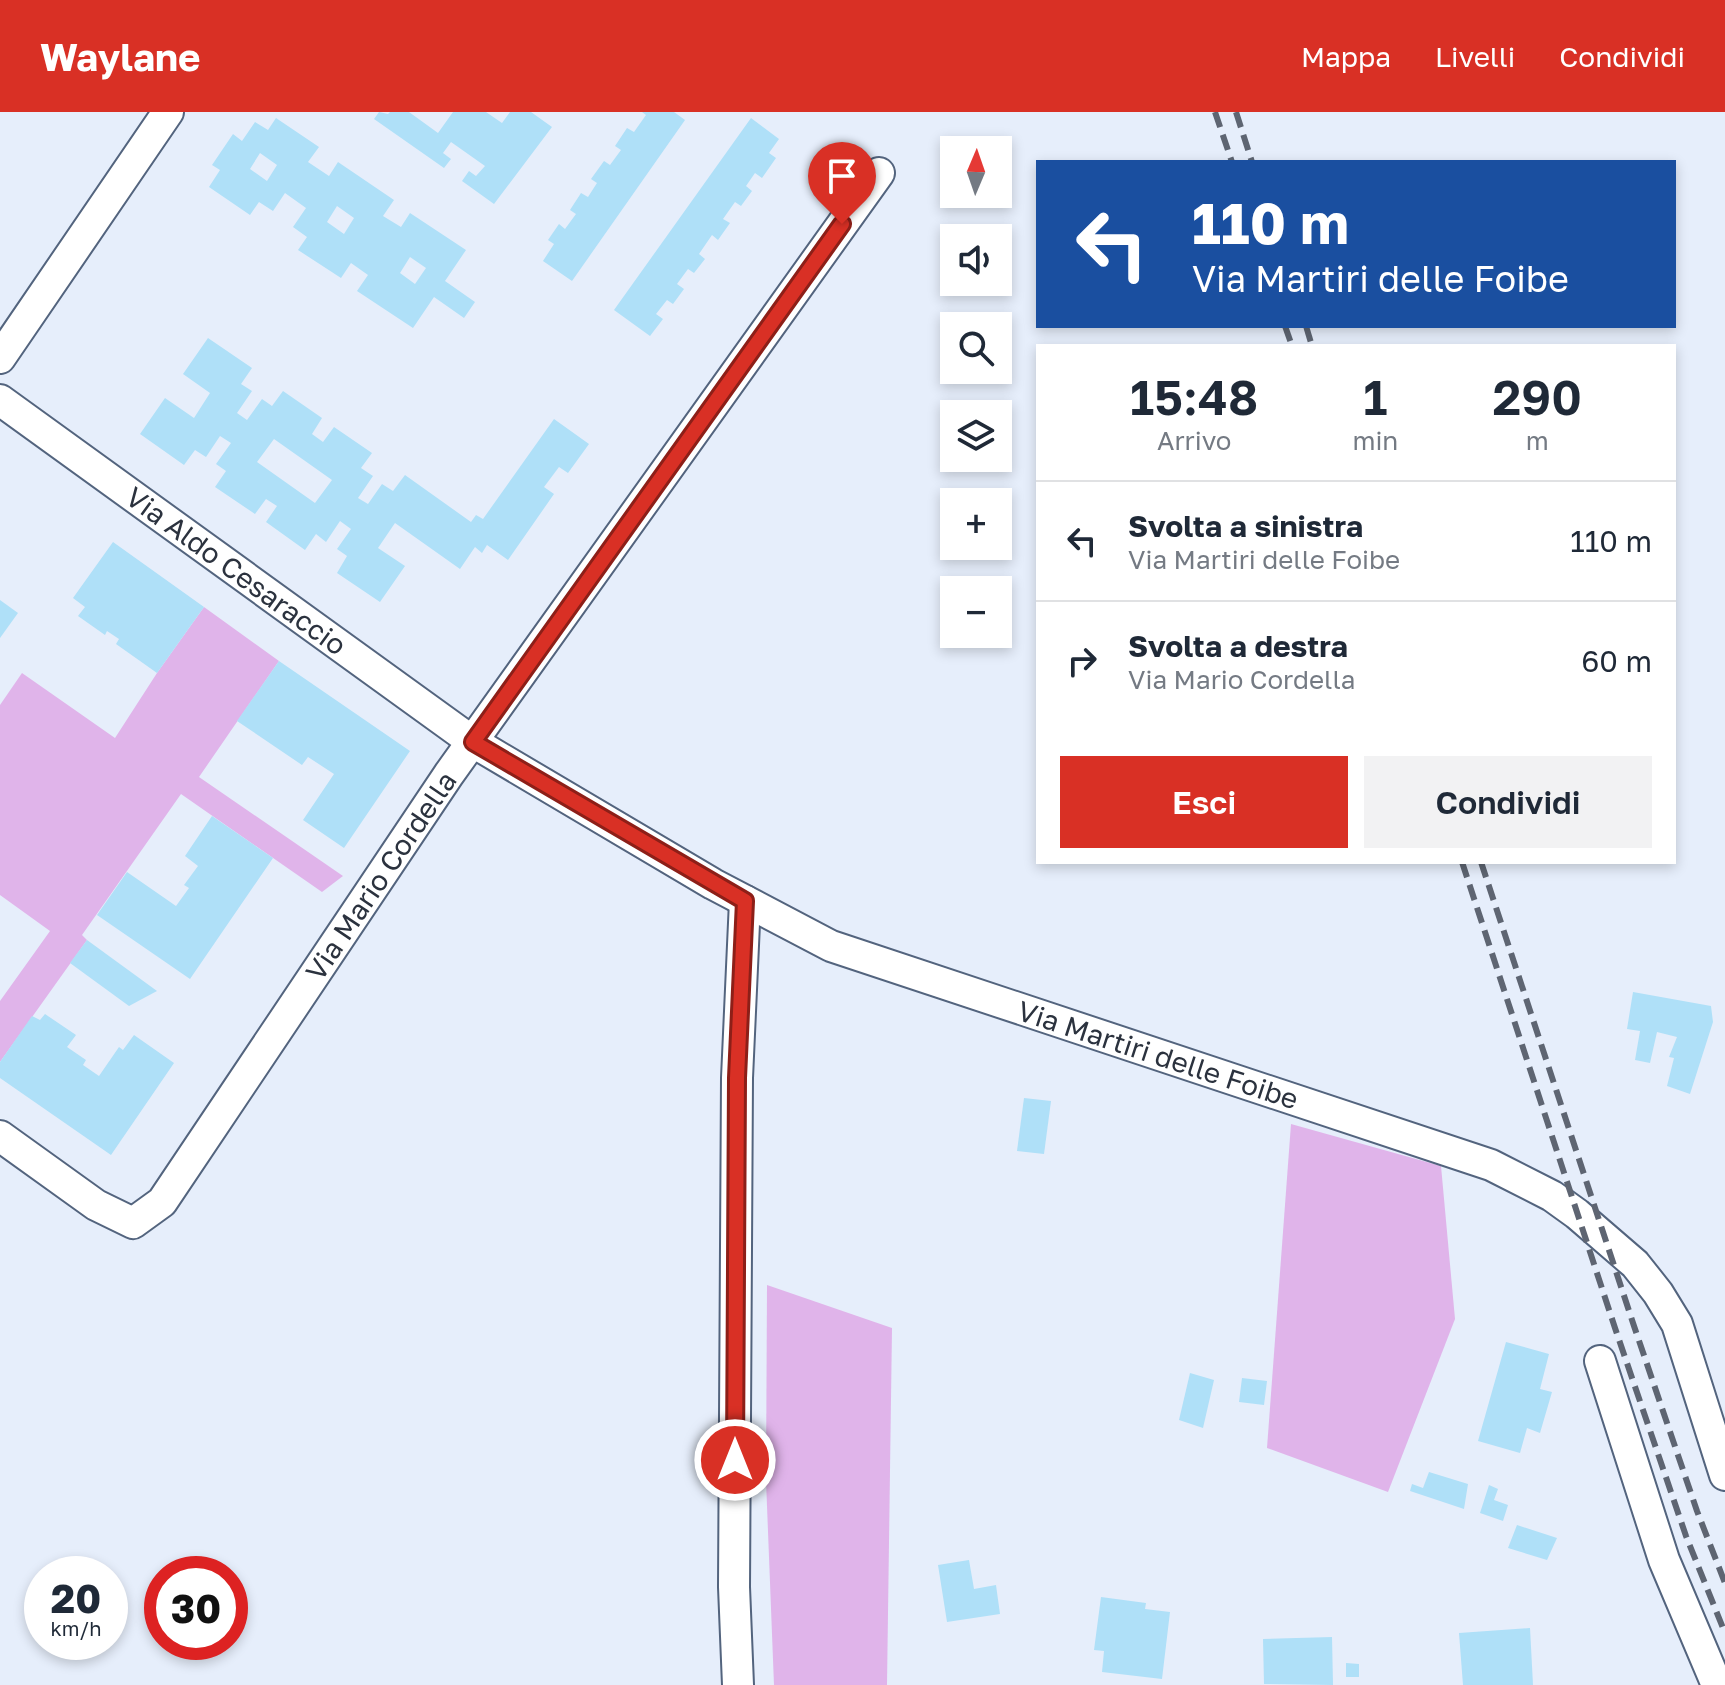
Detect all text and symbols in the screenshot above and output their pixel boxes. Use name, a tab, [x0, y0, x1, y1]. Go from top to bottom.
text: Waylane	[40, 34, 201, 79]
text: Mappa	[1301, 40, 1391, 73]
text: Livelli	[1435, 40, 1515, 73]
text: Condividi	[1559, 40, 1685, 73]
north arrow	[940, 136, 1012, 208]
map controls	[940, 136, 1012, 648]
pin	[808, 142, 876, 224]
icon: arrive	[820, 154, 864, 198]
text: 110 m	[1192, 189, 1349, 256]
icon: left	[1060, 192, 1164, 296]
button: sound	[940, 224, 1012, 296]
text: Via Martiri delle Foibe	[1192, 257, 1569, 300]
button: search	[940, 312, 1012, 384]
text: 15:48	[1130, 368, 1258, 426]
text: 1	[1363, 368, 1387, 426]
text: 290	[1492, 368, 1582, 426]
button: layers	[940, 400, 1012, 472]
text: Arrivo	[1157, 425, 1231, 456]
text: min	[1352, 425, 1398, 456]
text: m	[1526, 425, 1549, 456]
street label: Via Aldo Cesaraccio	[120, 480, 353, 662]
button: +	[940, 488, 1012, 560]
text: Svolta a sinistra	[1128, 508, 1363, 544]
icon: left	[1060, 519, 1104, 563]
text: 110 m	[1570, 523, 1652, 559]
text: Via Martiri delle Foibe	[1128, 544, 1400, 575]
button: −	[940, 576, 1012, 648]
text: Svolta a destra	[1128, 628, 1348, 664]
icon: right	[1060, 639, 1104, 683]
text: 60 m	[1581, 643, 1652, 679]
text: Via Mario Cordella	[1128, 664, 1355, 695]
button: Esci	[1060, 756, 1348, 848]
button: Condividi	[1364, 756, 1652, 848]
street label: Via Mario Cordella	[298, 765, 463, 986]
street label: Via Martiri delle Foibe	[1014, 994, 1303, 1115]
position arrow	[693, 1418, 777, 1502]
speed limit sign: 30	[144, 1556, 248, 1660]
text: 20	[51, 1574, 101, 1622]
text: km/h	[51, 1616, 101, 1640]

